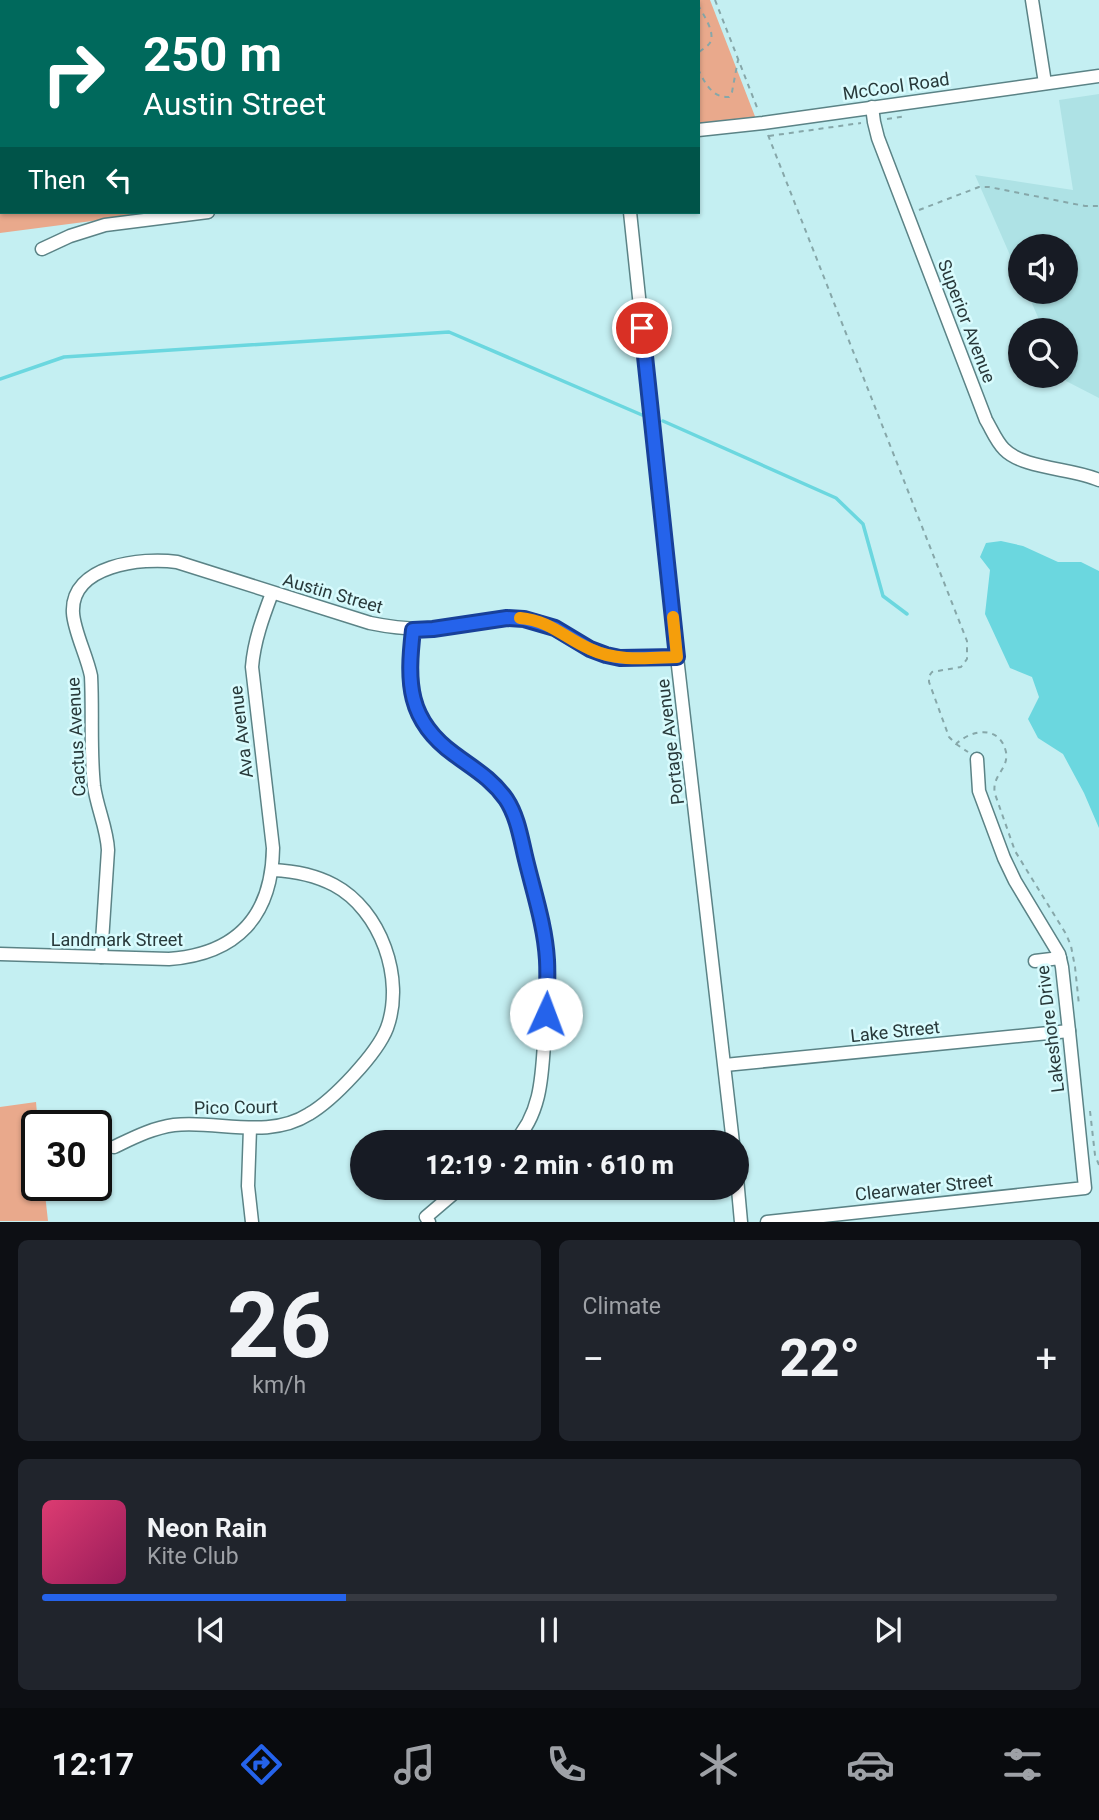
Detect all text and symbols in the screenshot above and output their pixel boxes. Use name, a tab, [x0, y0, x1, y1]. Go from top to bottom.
text: 250 m	[143, 26, 282, 83]
icon: right	[28, 28, 119, 119]
street label: McCool Road	[841, 68, 951, 104]
text: Austin Street	[143, 85, 326, 123]
icon: left	[100, 161, 138, 199]
text: Then	[28, 165, 86, 195]
map controls	[1008, 234, 1078, 388]
button: sound	[1008, 234, 1078, 304]
street label: Superior Avenue	[934, 256, 1000, 386]
pin	[612, 298, 672, 358]
icon: arrive	[623, 309, 661, 347]
button: search	[1008, 318, 1078, 388]
street label: Austin Street	[281, 569, 386, 617]
street label: Cactus Avenue	[62, 677, 90, 797]
street label: Portage Avenue	[652, 678, 688, 806]
street label: Ava Avenue	[225, 685, 257, 779]
street label: Landmark Street	[51, 929, 183, 950]
street label: Lakeshore Drive	[1032, 964, 1068, 1094]
position arrow	[509, 977, 583, 1051]
street label: Lake Street	[849, 1016, 941, 1046]
street label: Pico Court	[194, 1096, 278, 1118]
speed limit sign: 30	[21, 1110, 112, 1201]
text: 12:19 · 2 min · 610 m	[425, 1150, 674, 1180]
street label: Clearwater Street	[854, 1169, 994, 1205]
text: 26	[227, 1273, 331, 1379]
text: Climate	[583, 1293, 661, 1320]
text: 22°	[780, 1328, 860, 1389]
text: −	[583, 1337, 604, 1381]
text: +	[1035, 1337, 1057, 1381]
text: km/h	[252, 1372, 306, 1399]
text: Neon Rain	[147, 1513, 267, 1543]
text: Kite Club	[147, 1543, 239, 1570]
icon: previous	[192, 1611, 230, 1649]
icon: pause	[530, 1611, 568, 1649]
icon: next	[869, 1611, 907, 1649]
icon: directions	[237, 1740, 286, 1789]
icon: music	[390, 1740, 439, 1789]
icon: phone	[542, 1740, 591, 1789]
icon: climate	[694, 1740, 743, 1789]
icon: car	[846, 1740, 895, 1789]
icon: filters	[998, 1740, 1047, 1789]
text: 12:17	[52, 1745, 134, 1783]

